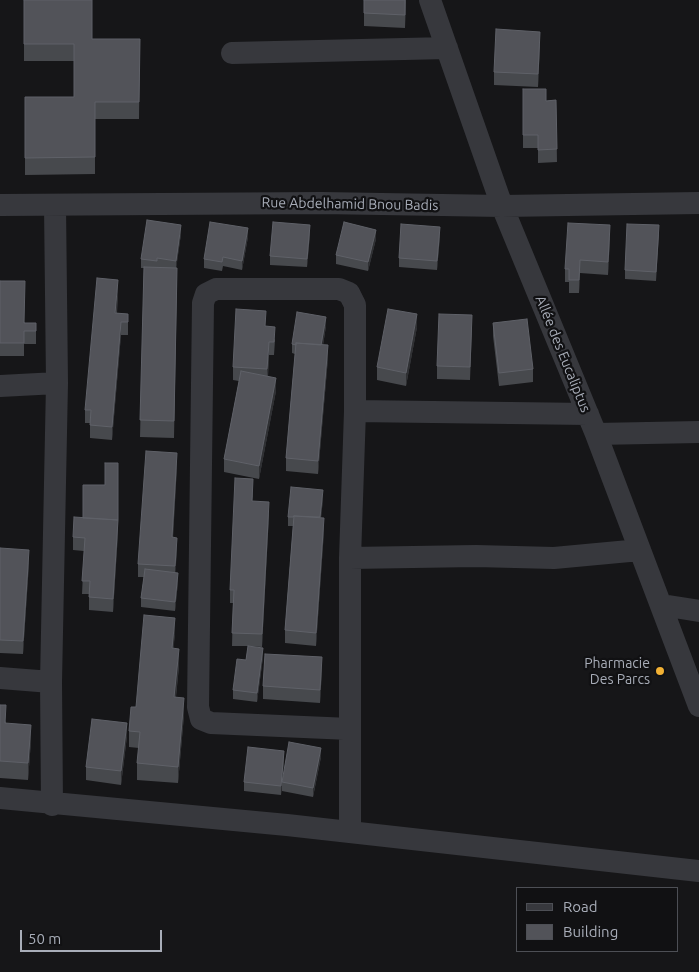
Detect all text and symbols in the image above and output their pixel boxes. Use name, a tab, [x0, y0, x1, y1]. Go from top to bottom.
street label: Rue Abdelhamid Bnou Badis	[262, 194, 438, 214]
street label: Allée des Eucaliptus	[532, 293, 594, 415]
place label: Pharmacie Des Parcs	[584, 655, 650, 688]
marker: Pharmacie Des Parcs	[654, 665, 666, 677]
legend	[516, 887, 679, 952]
text: Road	[563, 898, 598, 915]
scale bar	[22, 920, 165, 952]
text: Building	[563, 923, 618, 940]
text: 50 m	[28, 930, 61, 947]

